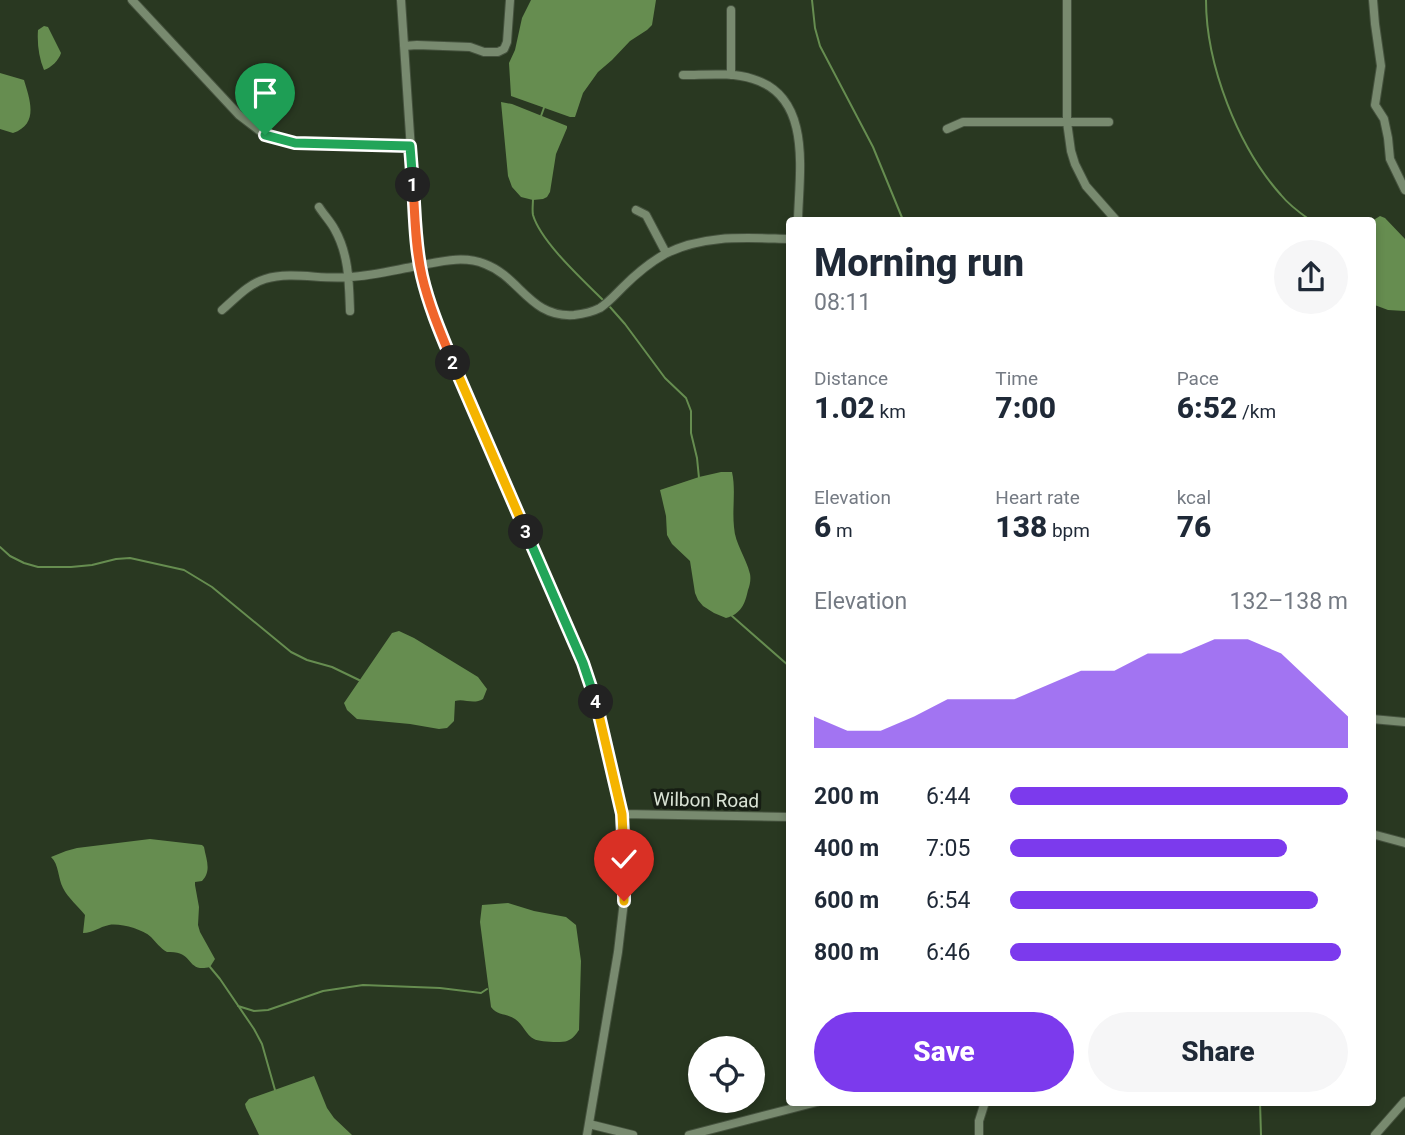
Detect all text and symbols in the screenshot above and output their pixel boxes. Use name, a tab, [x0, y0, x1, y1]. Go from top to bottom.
pin	[235, 63, 295, 135]
icon: arrive	[246, 74, 284, 112]
pin: 1	[396, 168, 430, 202]
text: 1	[407, 173, 418, 196]
button: share	[1274, 240, 1348, 314]
text: Morning run	[814, 241, 1024, 285]
text: 08:11	[814, 289, 871, 316]
pin: 2	[435, 346, 470, 380]
text: 2	[447, 351, 458, 374]
text: Distance	[814, 367, 888, 390]
text: Time	[995, 367, 1038, 390]
text: Pace	[1177, 367, 1219, 390]
text: 1.02	[814, 390, 875, 425]
text: 7:00	[995, 390, 1056, 425]
text: 6:52	[1177, 390, 1237, 425]
text: km	[875, 400, 906, 423]
text: /km	[1237, 400, 1276, 423]
text: Elevation	[814, 486, 891, 509]
text: Heart rate	[995, 486, 1080, 509]
text: kcal	[1177, 486, 1211, 509]
text: 6	[814, 509, 831, 544]
text: 138	[995, 509, 1047, 544]
text: 76	[1177, 509, 1211, 544]
pin: 3	[508, 514, 544, 550]
text: m	[831, 519, 853, 542]
text: bpm	[1047, 519, 1090, 542]
text: 3	[520, 520, 531, 543]
text: Elevation	[814, 588, 907, 615]
text: 132–138 m	[1229, 588, 1348, 615]
pin: 4	[578, 684, 614, 720]
text: 4	[590, 690, 601, 713]
text: 200 m	[814, 783, 879, 810]
text: 6:44	[926, 783, 970, 810]
street label: Wilbon Road	[653, 788, 759, 812]
pin	[594, 829, 654, 901]
text: 400 m	[814, 835, 879, 862]
text: 7:05	[926, 835, 970, 862]
icon: check	[605, 840, 643, 878]
text: 600 m	[814, 887, 879, 914]
text: 6:54	[926, 887, 970, 914]
text: 800 m	[814, 939, 879, 966]
text: 6:46	[926, 939, 970, 966]
button: Save	[814, 1012, 1074, 1092]
button: Share	[1088, 1012, 1348, 1092]
map controls	[688, 1036, 765, 1113]
button: locate	[688, 1036, 765, 1113]

